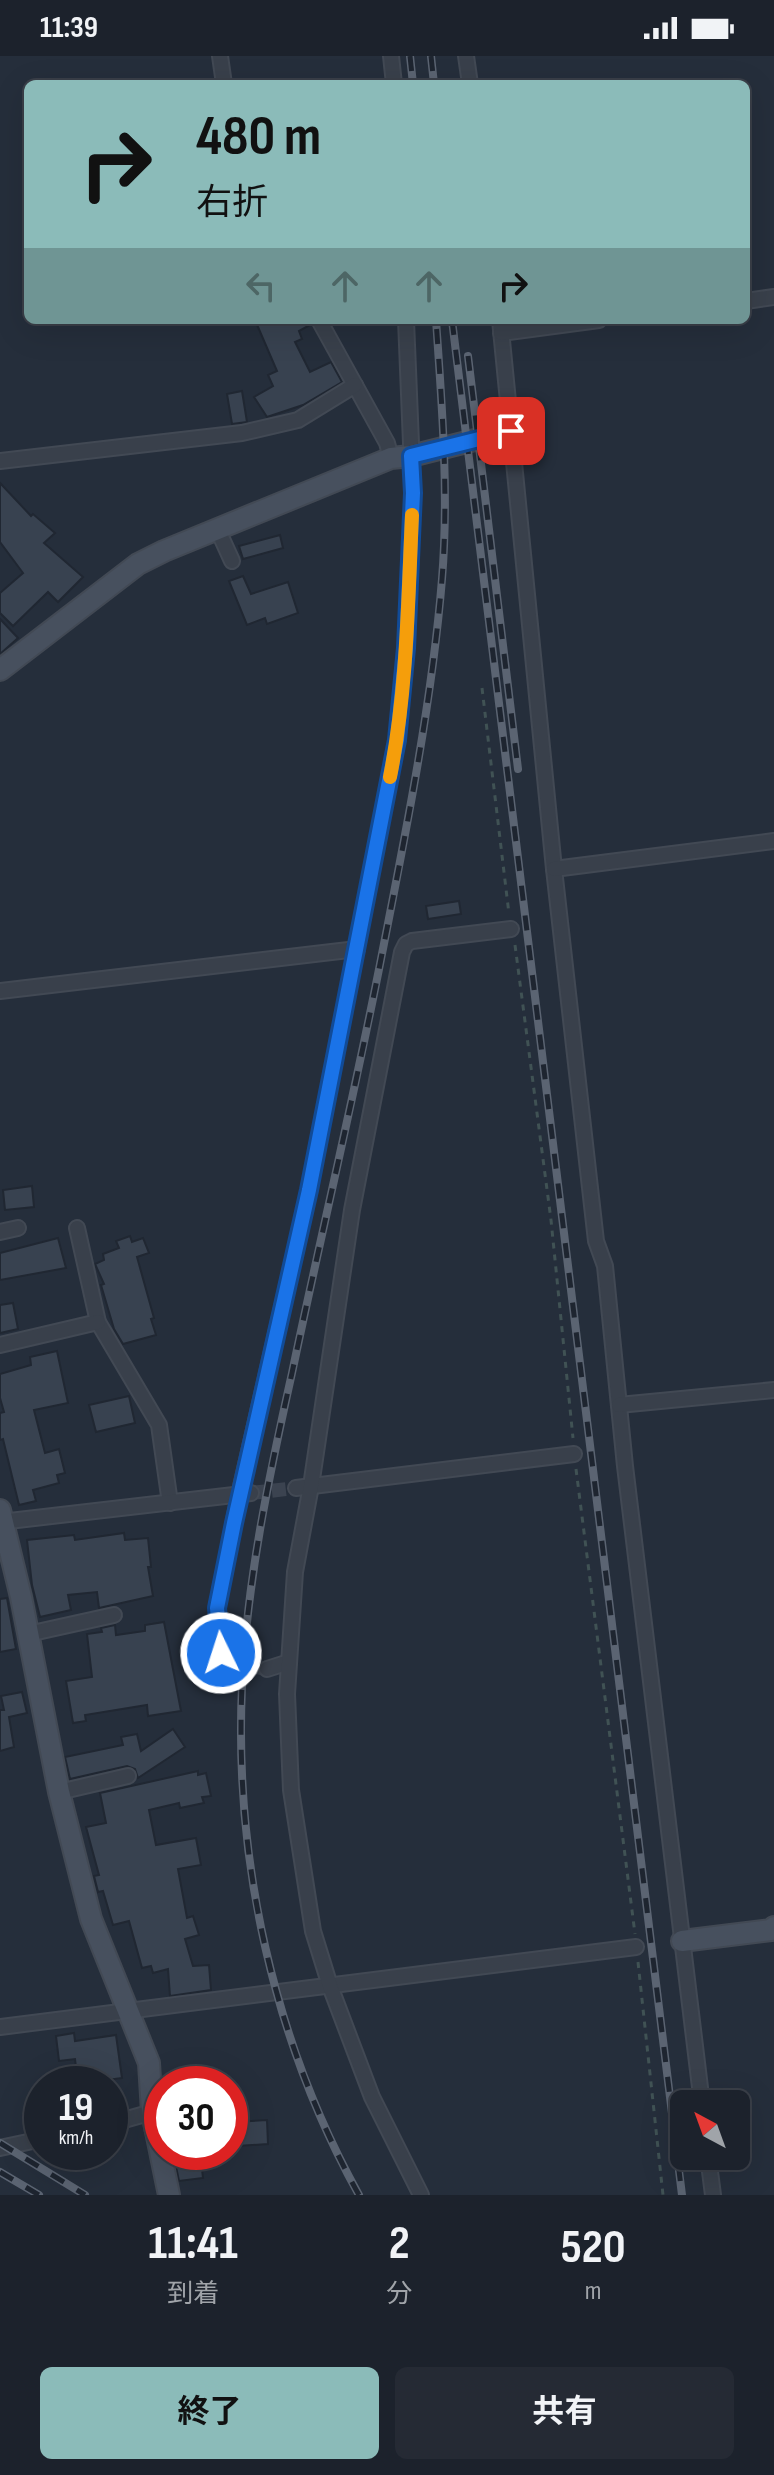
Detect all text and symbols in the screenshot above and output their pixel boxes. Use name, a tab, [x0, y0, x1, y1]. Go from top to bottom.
text: 11:39	[40, 10, 98, 46]
text: 480 m	[196, 104, 321, 171]
icon: right	[64, 112, 168, 216]
text: 右折	[196, 182, 268, 225]
icon: left	[239, 264, 283, 308]
icon: ahead	[323, 264, 367, 308]
icon: ahead	[407, 264, 451, 308]
icon: right	[491, 264, 535, 308]
pin	[477, 397, 545, 465]
icon: arrive	[489, 409, 533, 453]
position arrow	[179, 1611, 263, 1695]
speed limit sign: 30	[144, 2066, 248, 2170]
text: 19	[59, 2084, 93, 2132]
north arrow	[670, 2090, 750, 2170]
map controls	[670, 2090, 750, 2170]
text: km/h	[59, 2126, 93, 2150]
text: 11:41	[148, 2215, 238, 2272]
text: 2	[389, 2215, 410, 2272]
text: 520	[561, 2219, 626, 2276]
text: m	[585, 2276, 601, 2307]
text: 到着	[167, 2279, 219, 2310]
text: 分	[386, 2279, 412, 2310]
button: 終了	[40, 2367, 379, 2459]
button: 共有	[395, 2367, 734, 2459]

